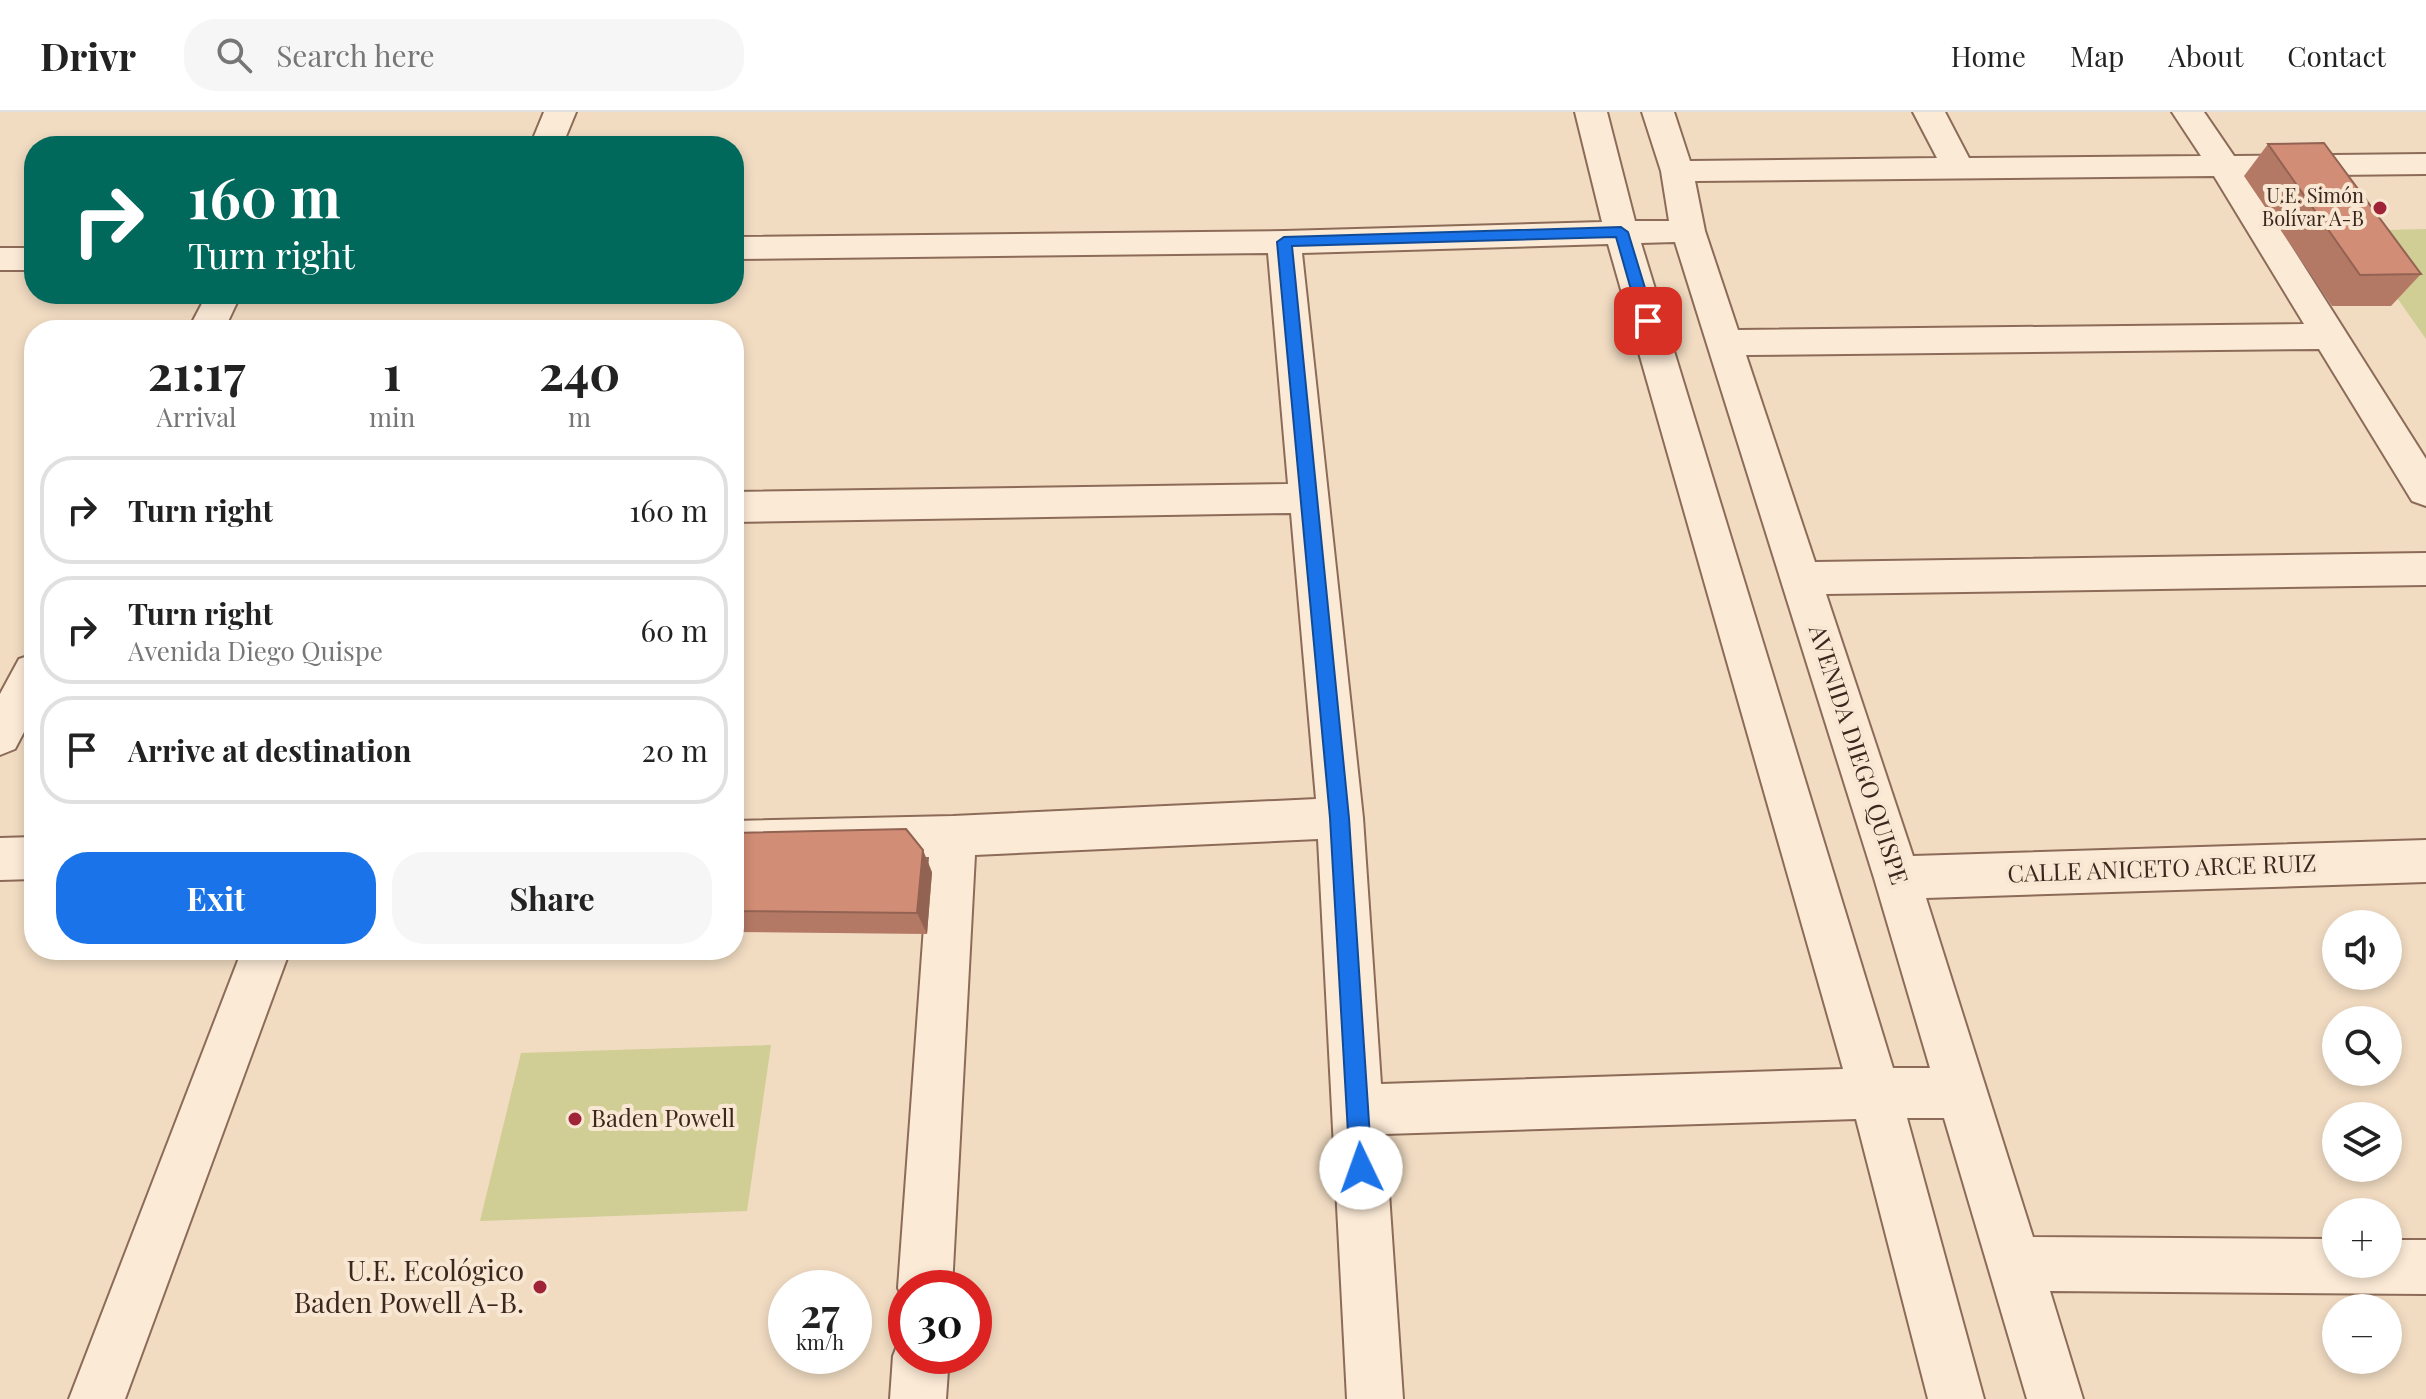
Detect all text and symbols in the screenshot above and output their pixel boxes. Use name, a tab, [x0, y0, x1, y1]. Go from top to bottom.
search box	[184, 19, 744, 91]
text: Drivr	[40, 30, 136, 81]
icon: search	[212, 33, 256, 77]
text: Search here	[276, 35, 435, 75]
text: Home	[1951, 37, 2026, 74]
text: Map	[2070, 37, 2124, 74]
text: About	[2168, 37, 2243, 74]
text: Contact	[2287, 37, 2386, 74]
text: 160 m	[188, 158, 341, 233]
icon: right	[56, 168, 160, 272]
place label: U.E. Simón Bolívar A-B	[2262, 181, 2364, 231]
marker: U.E. Simón Bolívar A-B	[2371, 199, 2389, 217]
text: Turn right	[188, 230, 355, 278]
pin	[1614, 287, 1682, 355]
icon: arrive	[1626, 299, 1670, 343]
text: 21:17	[148, 339, 245, 403]
text: 1	[383, 339, 401, 403]
text: 240	[539, 339, 620, 403]
text: Arrival	[156, 399, 237, 434]
text: min	[369, 399, 415, 434]
text: m	[568, 399, 591, 434]
icon: right	[60, 488, 104, 532]
text: Turn right	[128, 490, 273, 530]
text: 160 m	[629, 490, 708, 530]
text: Turn right	[128, 593, 273, 633]
icon: right	[60, 608, 104, 652]
text: 60 m	[640, 610, 708, 650]
street label: AVENIDA DIEGO QUISPE	[1803, 620, 1917, 888]
text: Avenida Diego Quispe	[128, 633, 383, 668]
icon: arrive	[60, 728, 104, 772]
text: Arrive at destination	[128, 730, 411, 770]
text: 20 m	[642, 730, 708, 770]
street label: CALLE ANICETO ARCE RUIZ	[2007, 846, 2317, 888]
button: Exit	[56, 852, 376, 944]
button: Share	[392, 852, 712, 944]
map controls	[2322, 910, 2402, 1374]
button: sound	[2322, 910, 2402, 990]
button: search	[2322, 1006, 2402, 1086]
place label: Baden Powell	[591, 1101, 735, 1133]
button: layers	[2322, 1102, 2402, 1182]
marker: Baden Powell	[566, 1110, 584, 1128]
position arrow	[1319, 1126, 1403, 1210]
button: +	[2322, 1198, 2402, 1278]
place label: U.E. Ecológico Baden Powell A-B.	[294, 1251, 524, 1320]
speed limit sign: 30	[888, 1270, 992, 1374]
marker: U.E. Ecológico Baden Powell A-B.	[531, 1278, 549, 1296]
text: 27	[800, 1285, 840, 1338]
button: −	[2322, 1294, 2402, 1374]
text: km/h	[796, 1328, 844, 1355]

